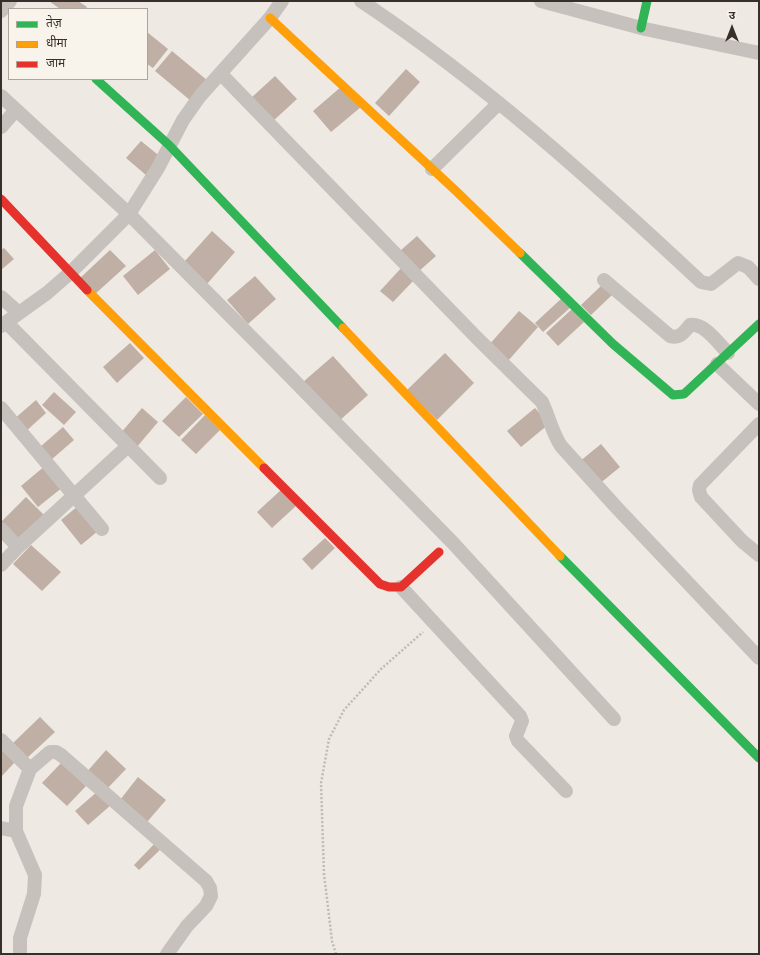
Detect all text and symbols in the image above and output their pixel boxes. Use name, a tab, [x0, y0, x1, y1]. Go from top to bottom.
legend	[8, 8, 148, 80]
north arrow	[712, 8, 752, 48]
text: उ	[729, 9, 735, 23]
text: तेज़	[46, 16, 62, 32]
text: धीमा	[46, 36, 67, 52]
text: जाम	[46, 56, 65, 72]

